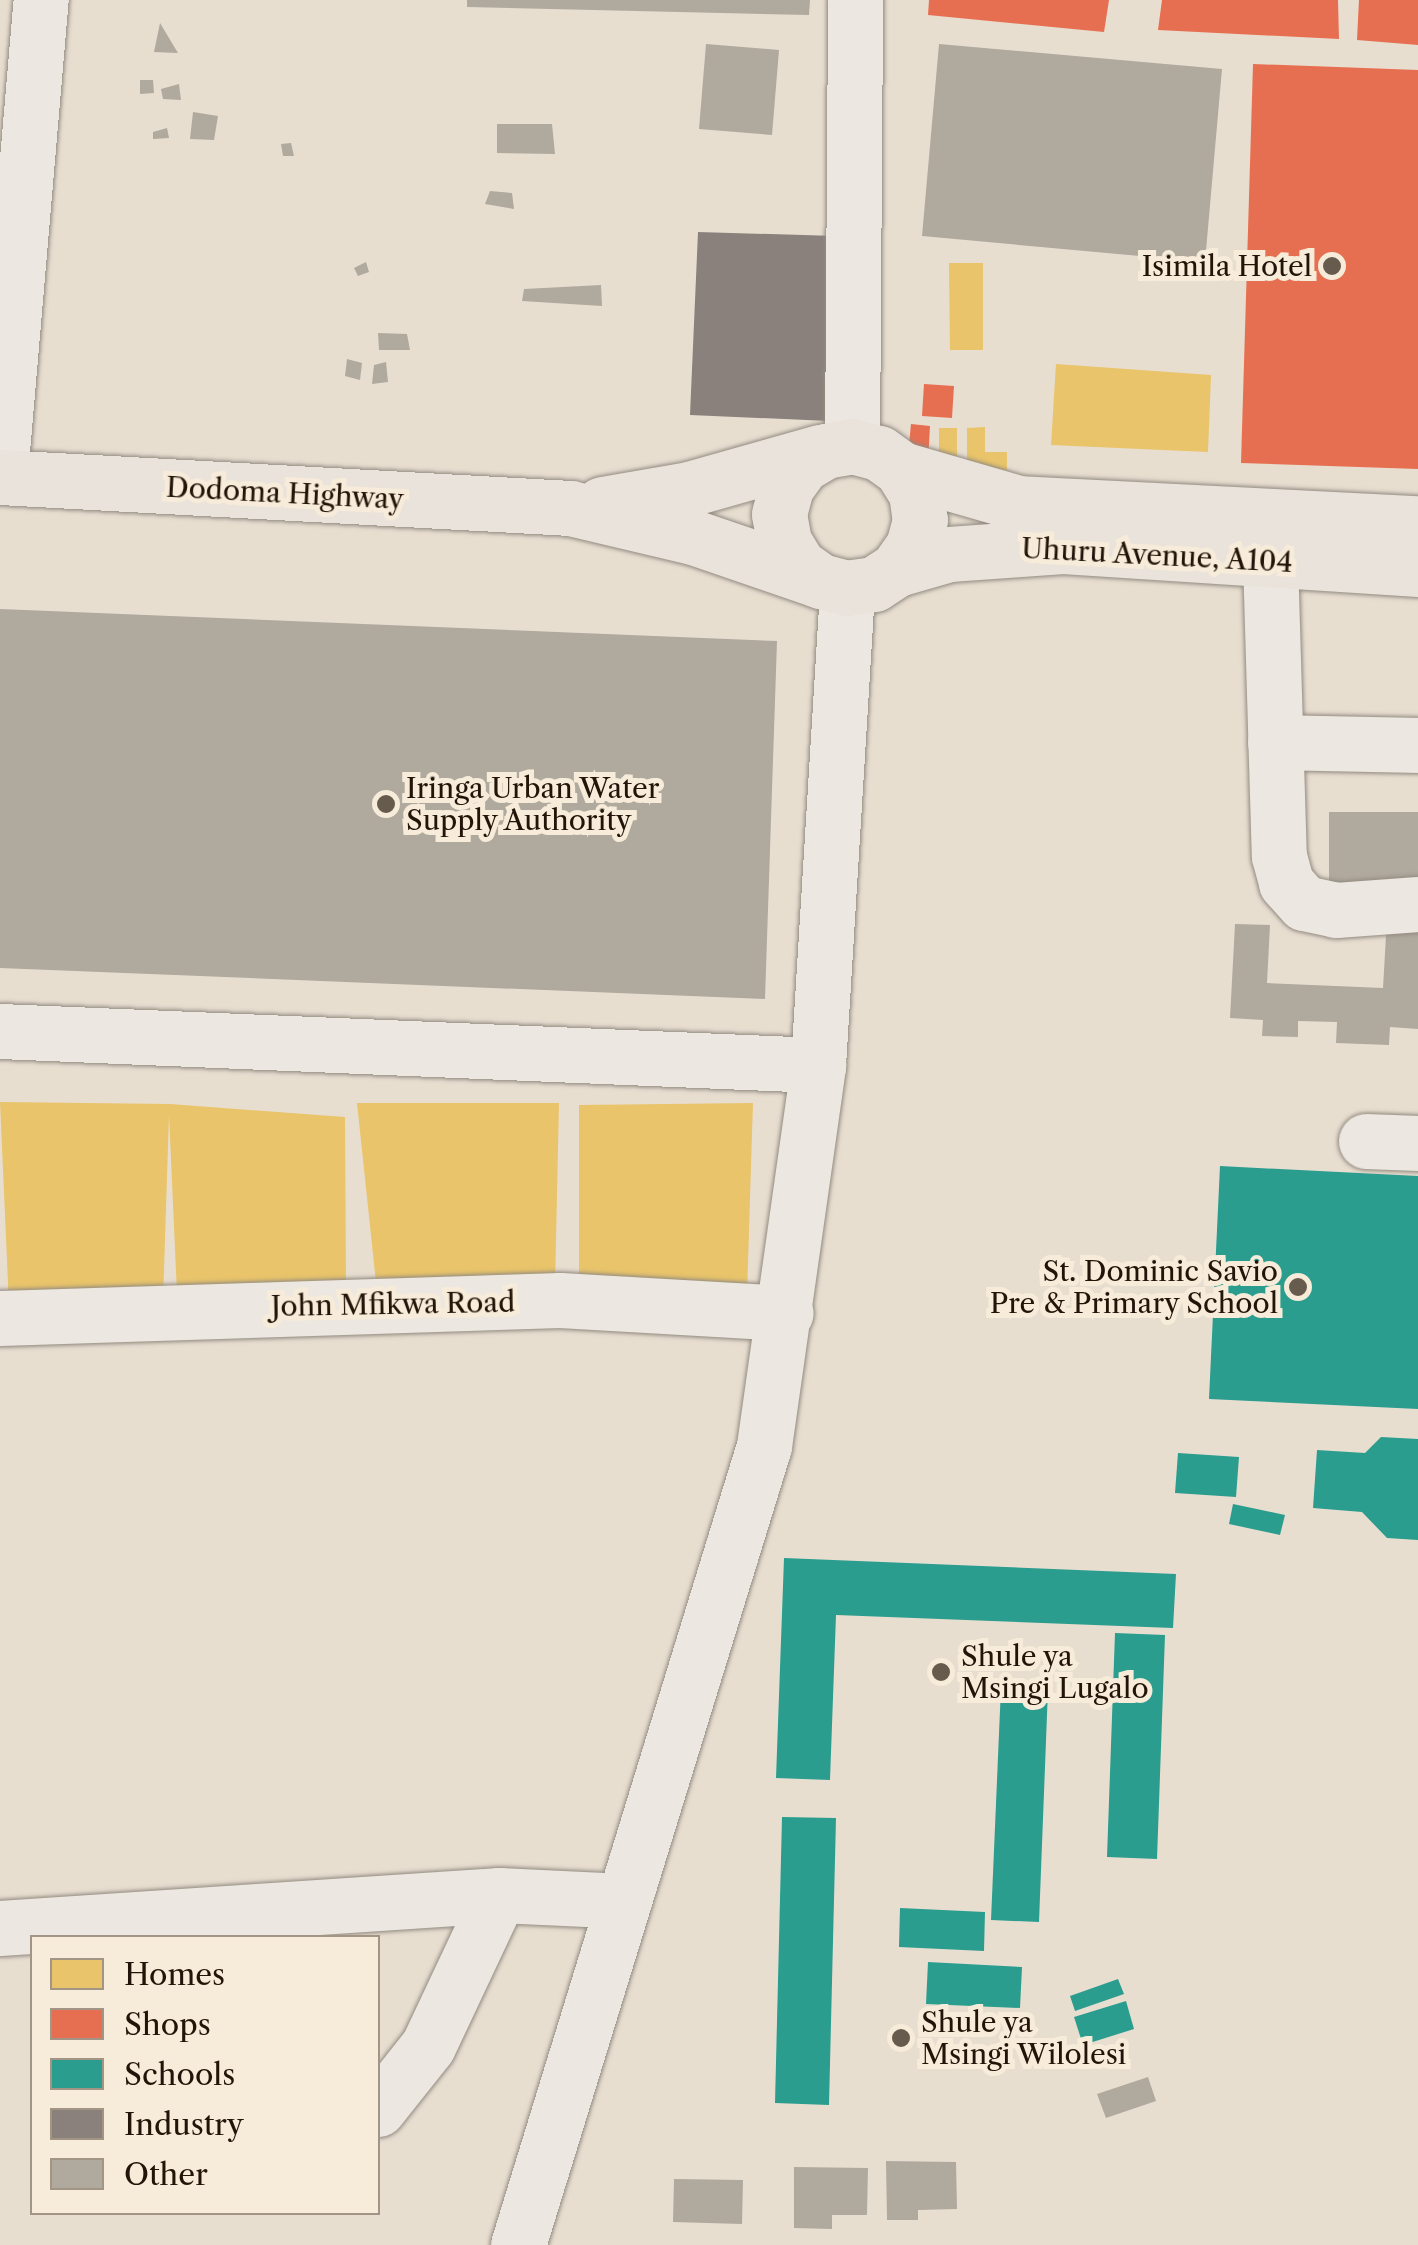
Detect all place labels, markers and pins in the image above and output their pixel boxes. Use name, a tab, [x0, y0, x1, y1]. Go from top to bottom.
place label: Isimila Hotel	[1141, 249, 1312, 283]
marker: Isimila Hotel	[1321, 255, 1343, 277]
place label: Iringa Urban Water Supply Authority	[406, 771, 661, 837]
marker: Iringa Urban Water Supply Authority	[375, 793, 397, 815]
place label: St. Dominic Savio Pre & Primary School	[989, 1254, 1278, 1320]
marker: St. Dominic Savio Pre & Primary School	[1287, 1276, 1309, 1298]
place label: Shule ya Msingi Lugalo	[961, 1639, 1149, 1705]
marker: Shule ya Msingi Lugalo	[930, 1661, 952, 1683]
place label: Shule ya Msingi Wilolesi	[921, 2005, 1127, 2071]
marker: Shule ya Msingi Wilolesi	[890, 2027, 912, 2049]

